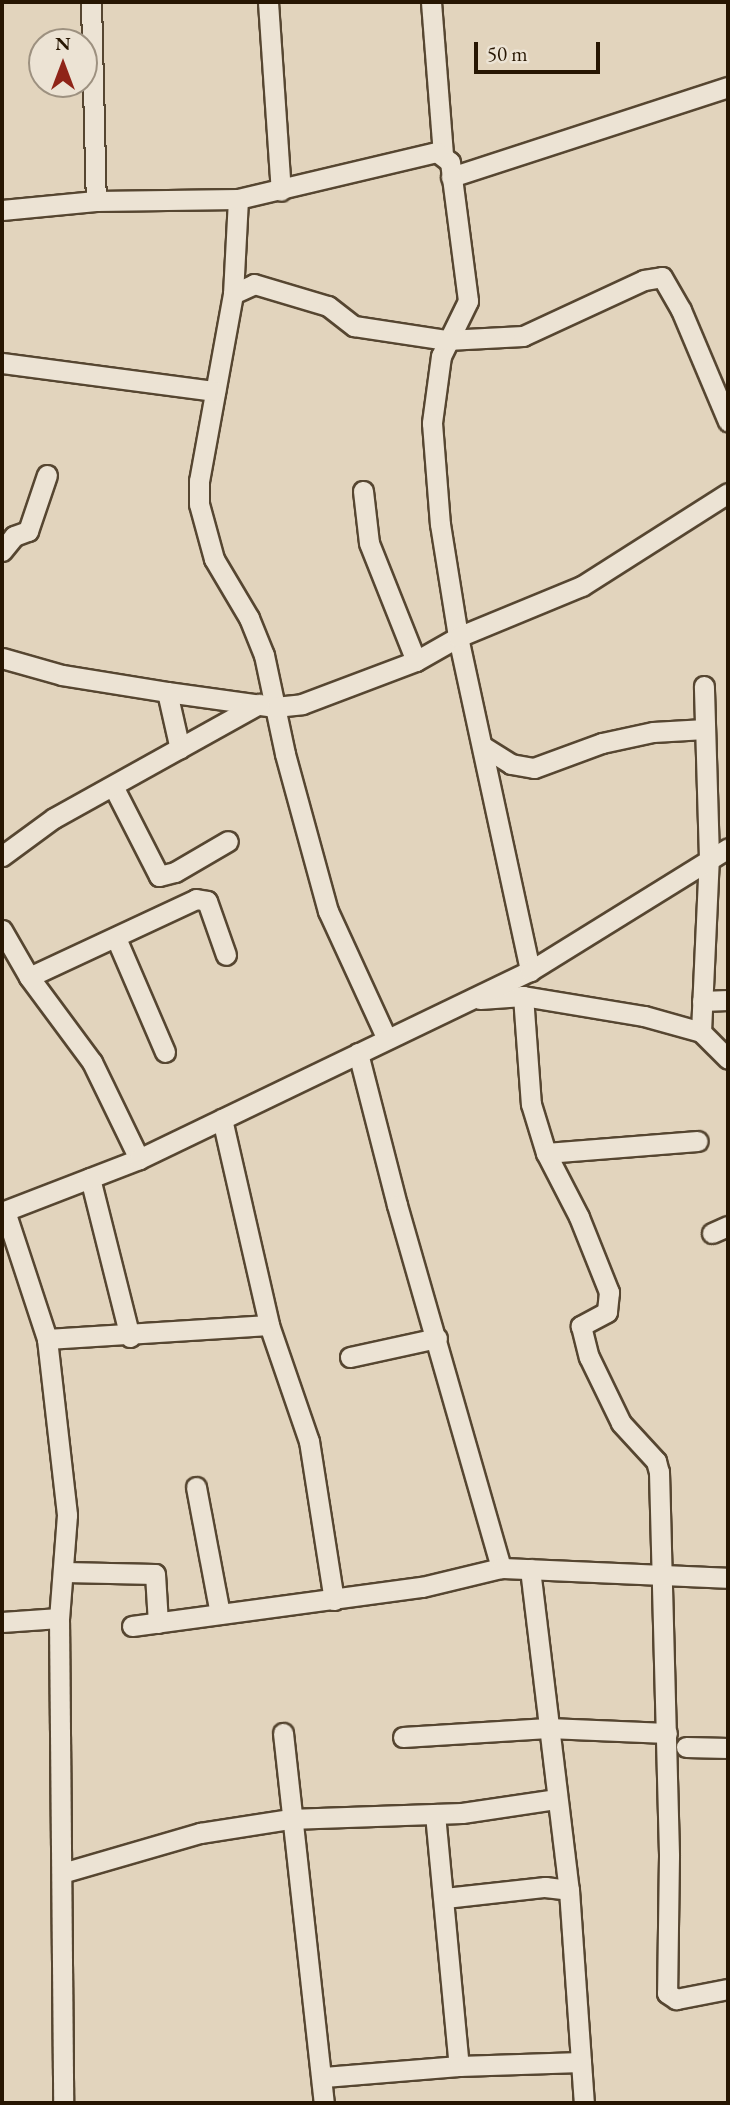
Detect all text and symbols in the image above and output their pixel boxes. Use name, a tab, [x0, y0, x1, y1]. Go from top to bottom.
north arrow	[28, 28, 98, 98]
scale bar	[478, 28, 604, 72]
text: N	[55, 31, 71, 56]
text: 50 m	[487, 40, 528, 67]

